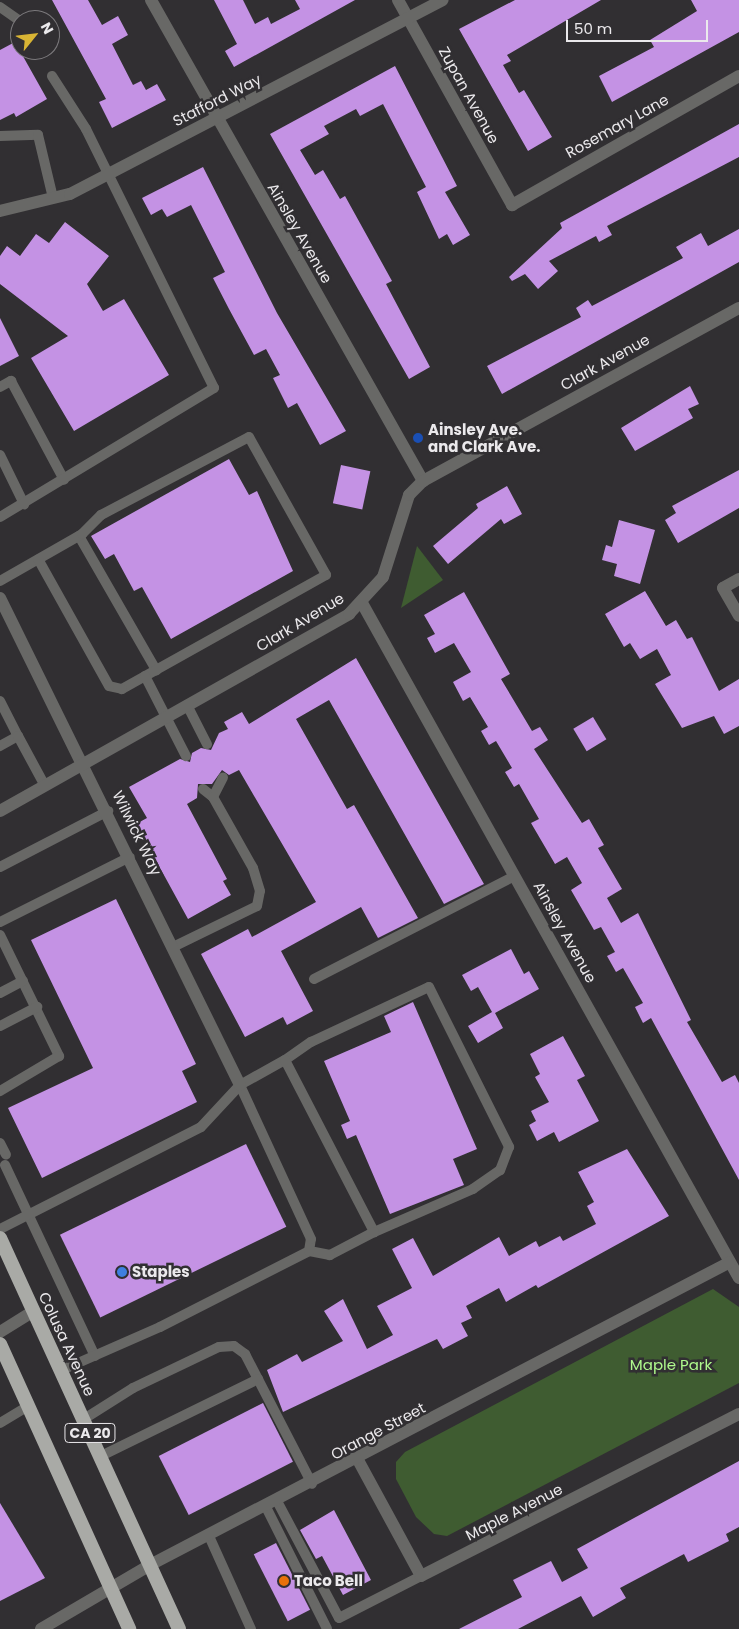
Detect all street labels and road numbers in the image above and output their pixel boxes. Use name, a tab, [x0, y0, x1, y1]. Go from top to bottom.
street label: Zupan Avenue	[435, 43, 503, 147]
street label: Stafford Way	[170, 70, 264, 130]
street label: Rosemary Lane	[562, 90, 672, 162]
street label: Ainsley Avenue	[264, 180, 336, 286]
street label: Clark Avenue	[557, 330, 653, 394]
street label: Clark Avenue	[253, 589, 347, 655]
street label: Wilwick Way	[109, 788, 165, 878]
street label: Ainsley Avenue	[530, 878, 600, 986]
street label: Colusa Avenue	[35, 1289, 99, 1399]
street label: Orange Street	[328, 1399, 428, 1463]
road number: CA 20	[64, 1422, 116, 1445]
street label: Maple Avenue	[462, 1480, 566, 1544]

